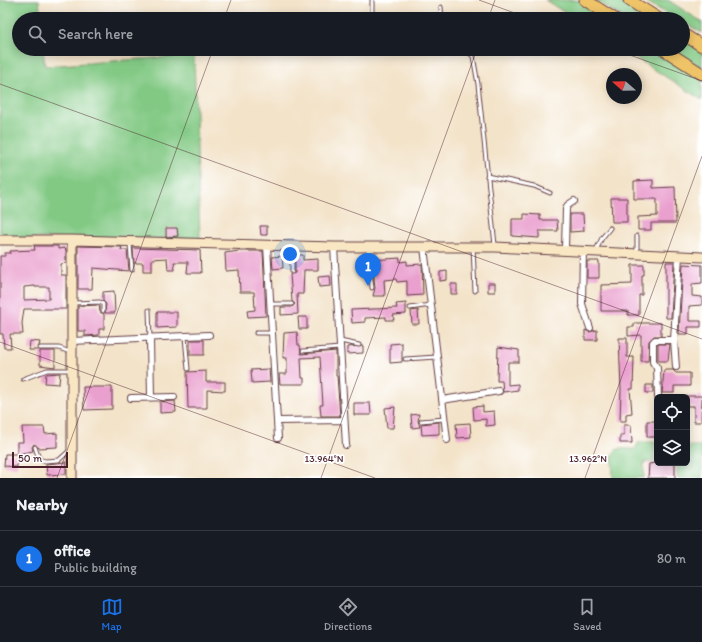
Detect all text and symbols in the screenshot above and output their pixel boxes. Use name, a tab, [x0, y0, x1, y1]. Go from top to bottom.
search box	[12, 12, 690, 56]
icon: search	[26, 23, 48, 45]
text: Search here	[58, 25, 133, 43]
north arrow	[606, 68, 642, 104]
your location	[280, 244, 300, 264]
pin: 1	[355, 253, 381, 286]
map controls	[654, 394, 690, 466]
button: locate	[654, 394, 690, 430]
button: layers	[654, 430, 690, 466]
scale bar	[12, 450, 68, 469]
text: 50 m	[18, 452, 42, 465]
text: 13.964°N	[305, 452, 344, 465]
text: 13.962°N	[569, 452, 607, 465]
text: Nearby	[16, 494, 68, 514]
text: office	[54, 542, 91, 560]
text: 1	[26, 551, 32, 566]
text: 80 m	[657, 551, 686, 566]
text: Public building	[54, 560, 137, 575]
tab: Map	[101, 596, 123, 633]
tab: Directions	[324, 596, 372, 633]
tab: Saved	[573, 596, 601, 633]

